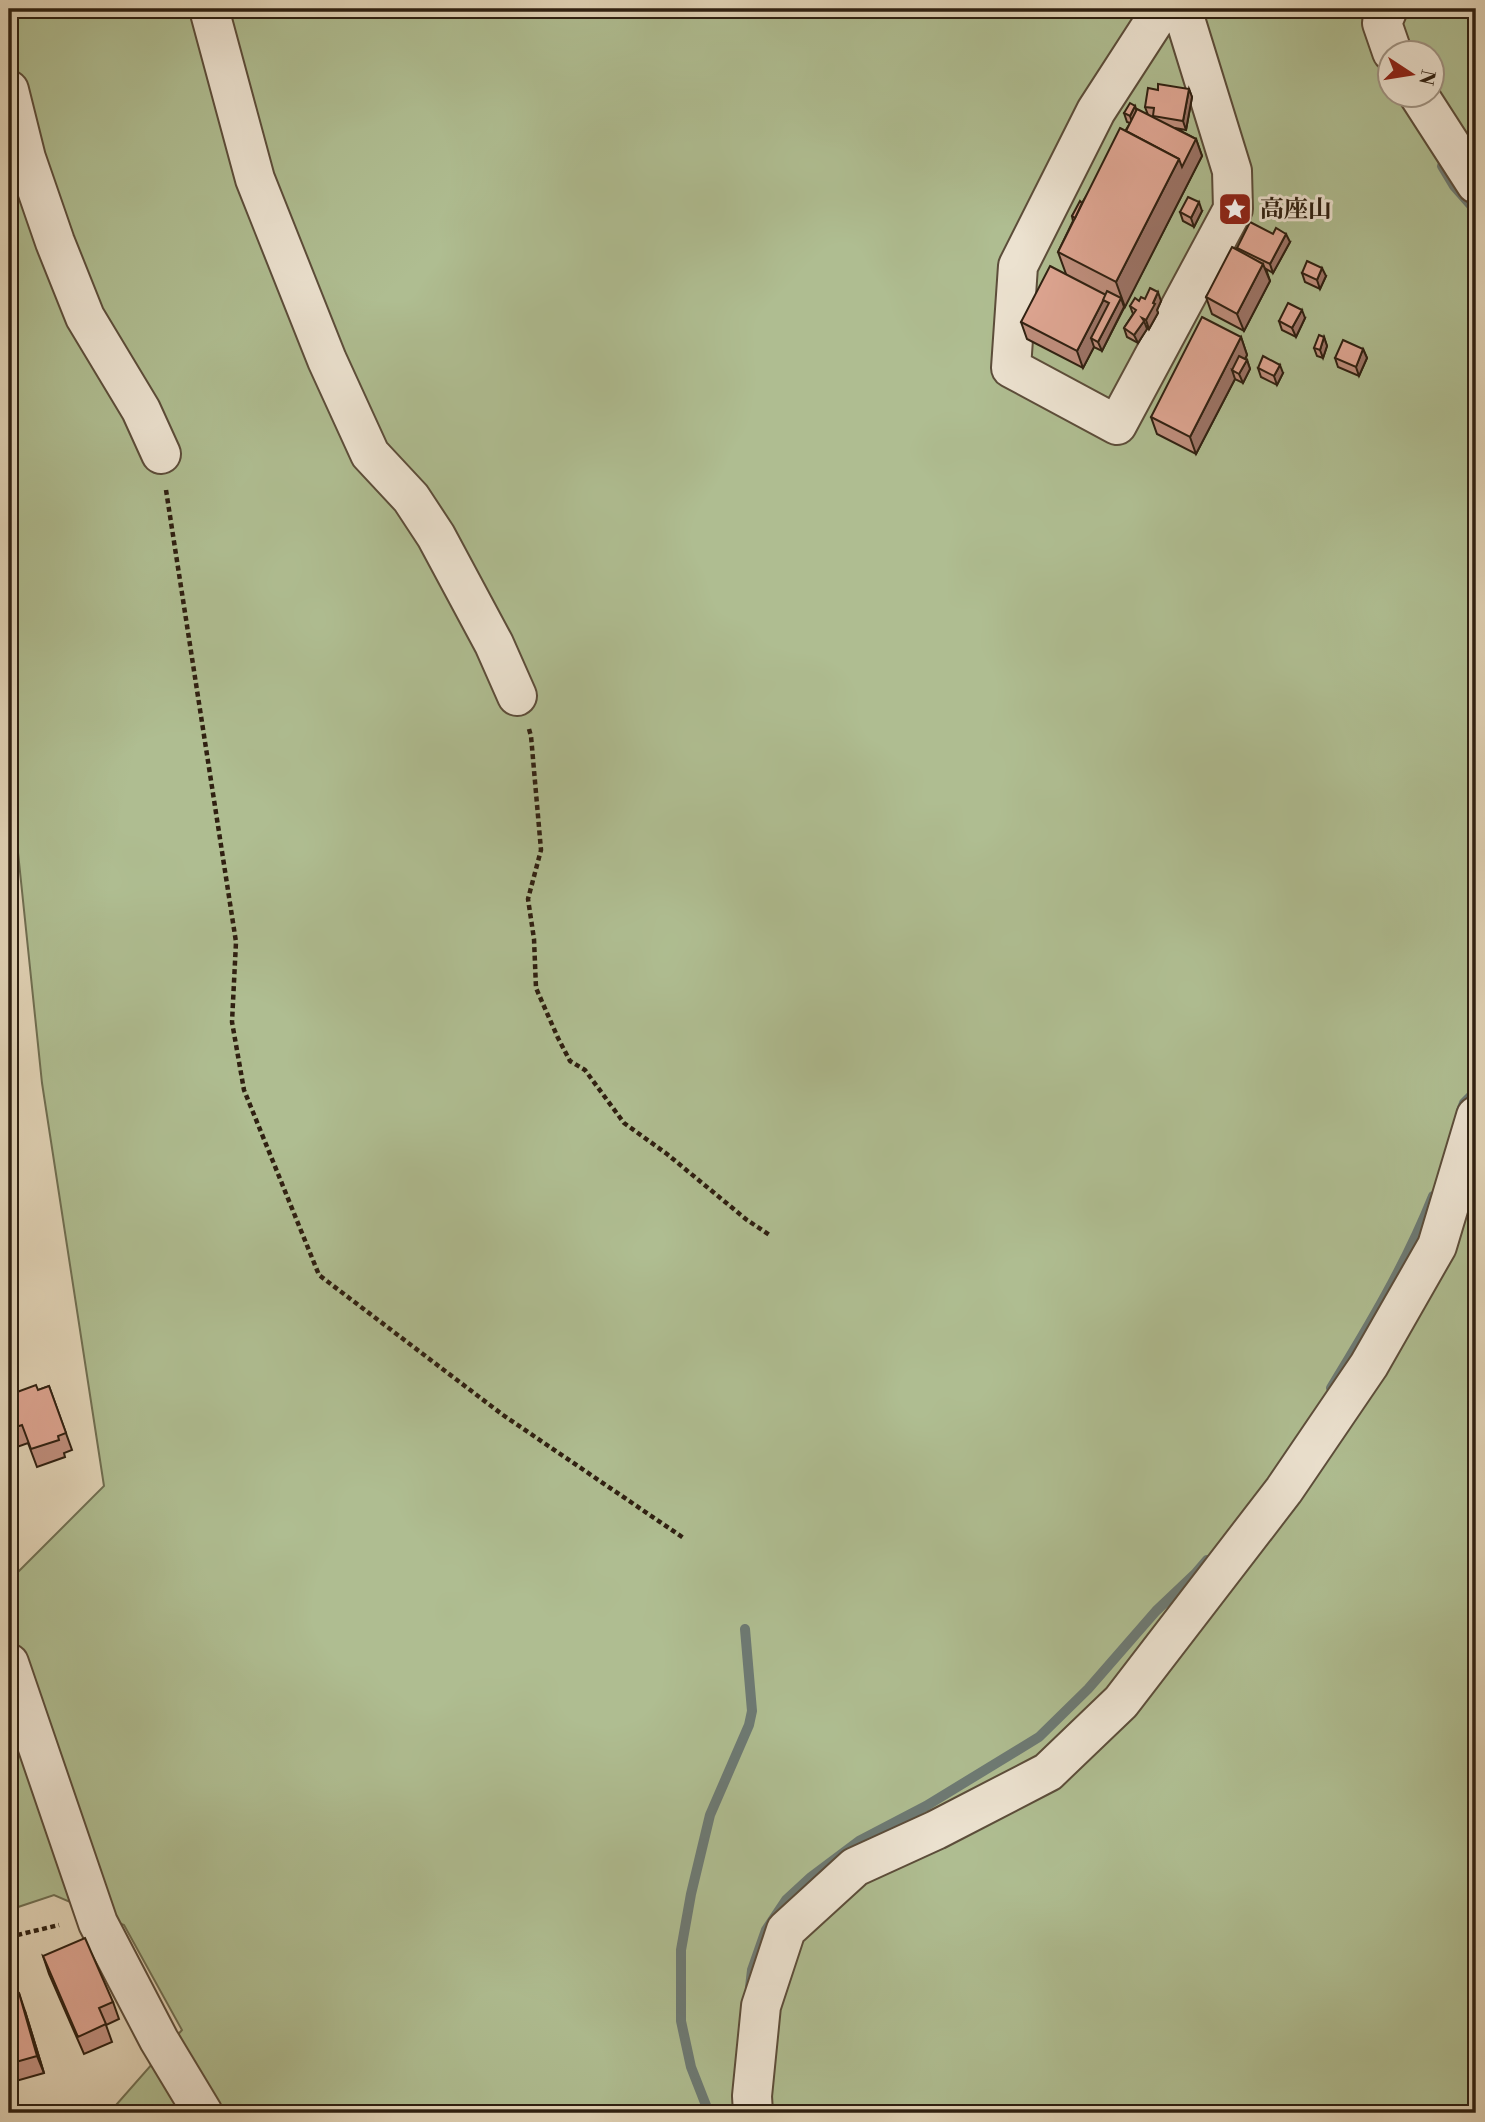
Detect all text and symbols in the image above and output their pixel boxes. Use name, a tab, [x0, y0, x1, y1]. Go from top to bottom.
north arrow	[1376, 38, 1446, 108]
text: N	[1413, 67, 1440, 87]
place icon: 高座山	[1216, 190, 1254, 228]
place label: 高座山	[1260, 195, 1332, 225]

